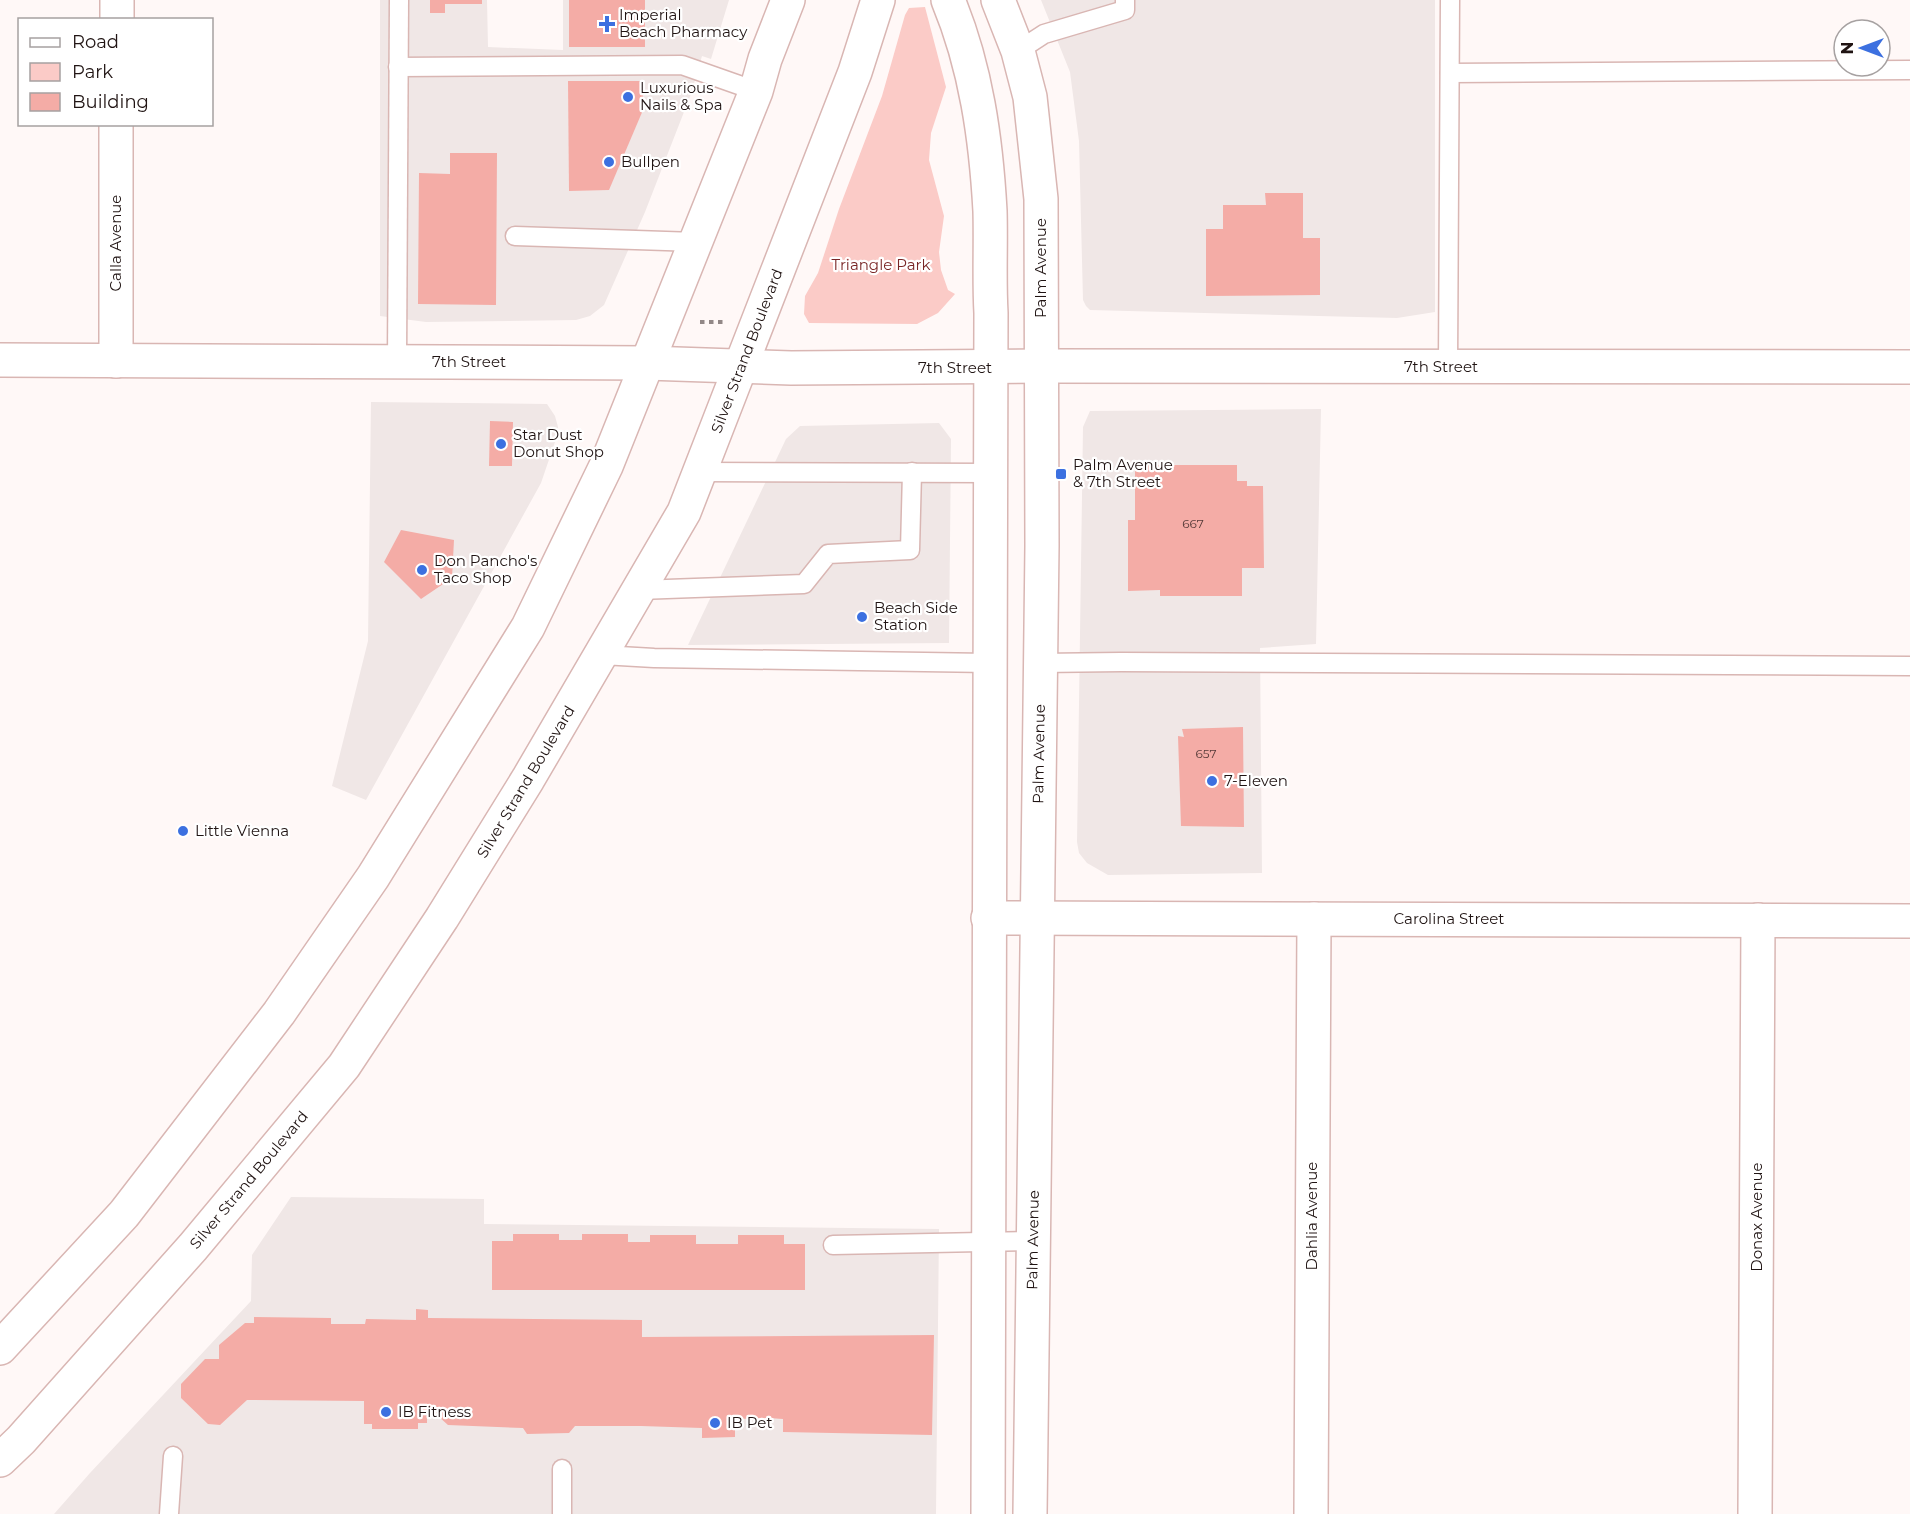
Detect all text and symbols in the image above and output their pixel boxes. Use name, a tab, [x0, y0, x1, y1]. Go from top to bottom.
place label: Imperial Beach Pharmacy	[619, 5, 748, 41]
marker: Imperial Beach Pharmacy	[600, 17, 614, 31]
legend	[18, 18, 213, 126]
north arrow	[1832, 18, 1892, 78]
text: Road	[72, 31, 119, 53]
text: N	[1838, 42, 1857, 54]
text: Park	[72, 61, 113, 83]
place label: Luxurious Nails & Spa	[640, 78, 723, 114]
marker: Luxurious Nails & Spa	[621, 90, 635, 104]
text: Building	[72, 91, 149, 113]
place label: Bullpen	[621, 152, 680, 171]
marker: Bullpen	[602, 155, 616, 169]
street label: Calla Avenue	[106, 195, 125, 291]
street label: Palm Avenue	[1031, 218, 1050, 318]
park label: Triangle Park	[832, 255, 930, 274]
street label: Silver Strand Boulevard	[706, 266, 787, 436]
street label: 7th Street	[432, 352, 506, 371]
street label: 7th Street	[1404, 357, 1478, 376]
street label: 7th Street	[918, 358, 992, 377]
place label: Star Dust Donut Shop	[513, 425, 604, 461]
marker: Star Dust Donut Shop	[494, 437, 508, 451]
place label: Palm Avenue & 7th Street	[1073, 455, 1173, 491]
marker: Palm Avenue & 7th Street	[1054, 467, 1068, 481]
house number: 667	[1182, 516, 1204, 531]
place label: Don Pancho's Taco Shop	[434, 551, 537, 587]
marker: Don Pancho's Taco Shop	[415, 563, 429, 577]
place label: Beach Side Station	[874, 598, 958, 634]
marker: Beach Side Station	[855, 610, 869, 624]
street label: Silver Strand Boulevard	[473, 702, 579, 861]
street label: Palm Avenue	[1028, 704, 1049, 804]
house number: 657	[1195, 746, 1217, 761]
place label: 7-Eleven	[1224, 771, 1288, 790]
marker: 7-Eleven	[1205, 774, 1219, 788]
place label: Little Vienna	[195, 821, 289, 840]
marker: Little Vienna	[176, 824, 190, 838]
street label: Carolina Street	[1394, 909, 1504, 928]
street label: Silver Strand Boulevard	[185, 1107, 312, 1253]
street label: Dahlia Avenue	[1302, 1162, 1321, 1270]
street label: Donax Avenue	[1747, 1162, 1766, 1272]
street label: Palm Avenue	[1022, 1190, 1043, 1290]
place label: IB Fitness	[398, 1402, 471, 1421]
marker: IB Fitness	[379, 1405, 393, 1419]
place label: IB Pet	[727, 1413, 773, 1432]
marker: IB Pet	[708, 1416, 722, 1430]

